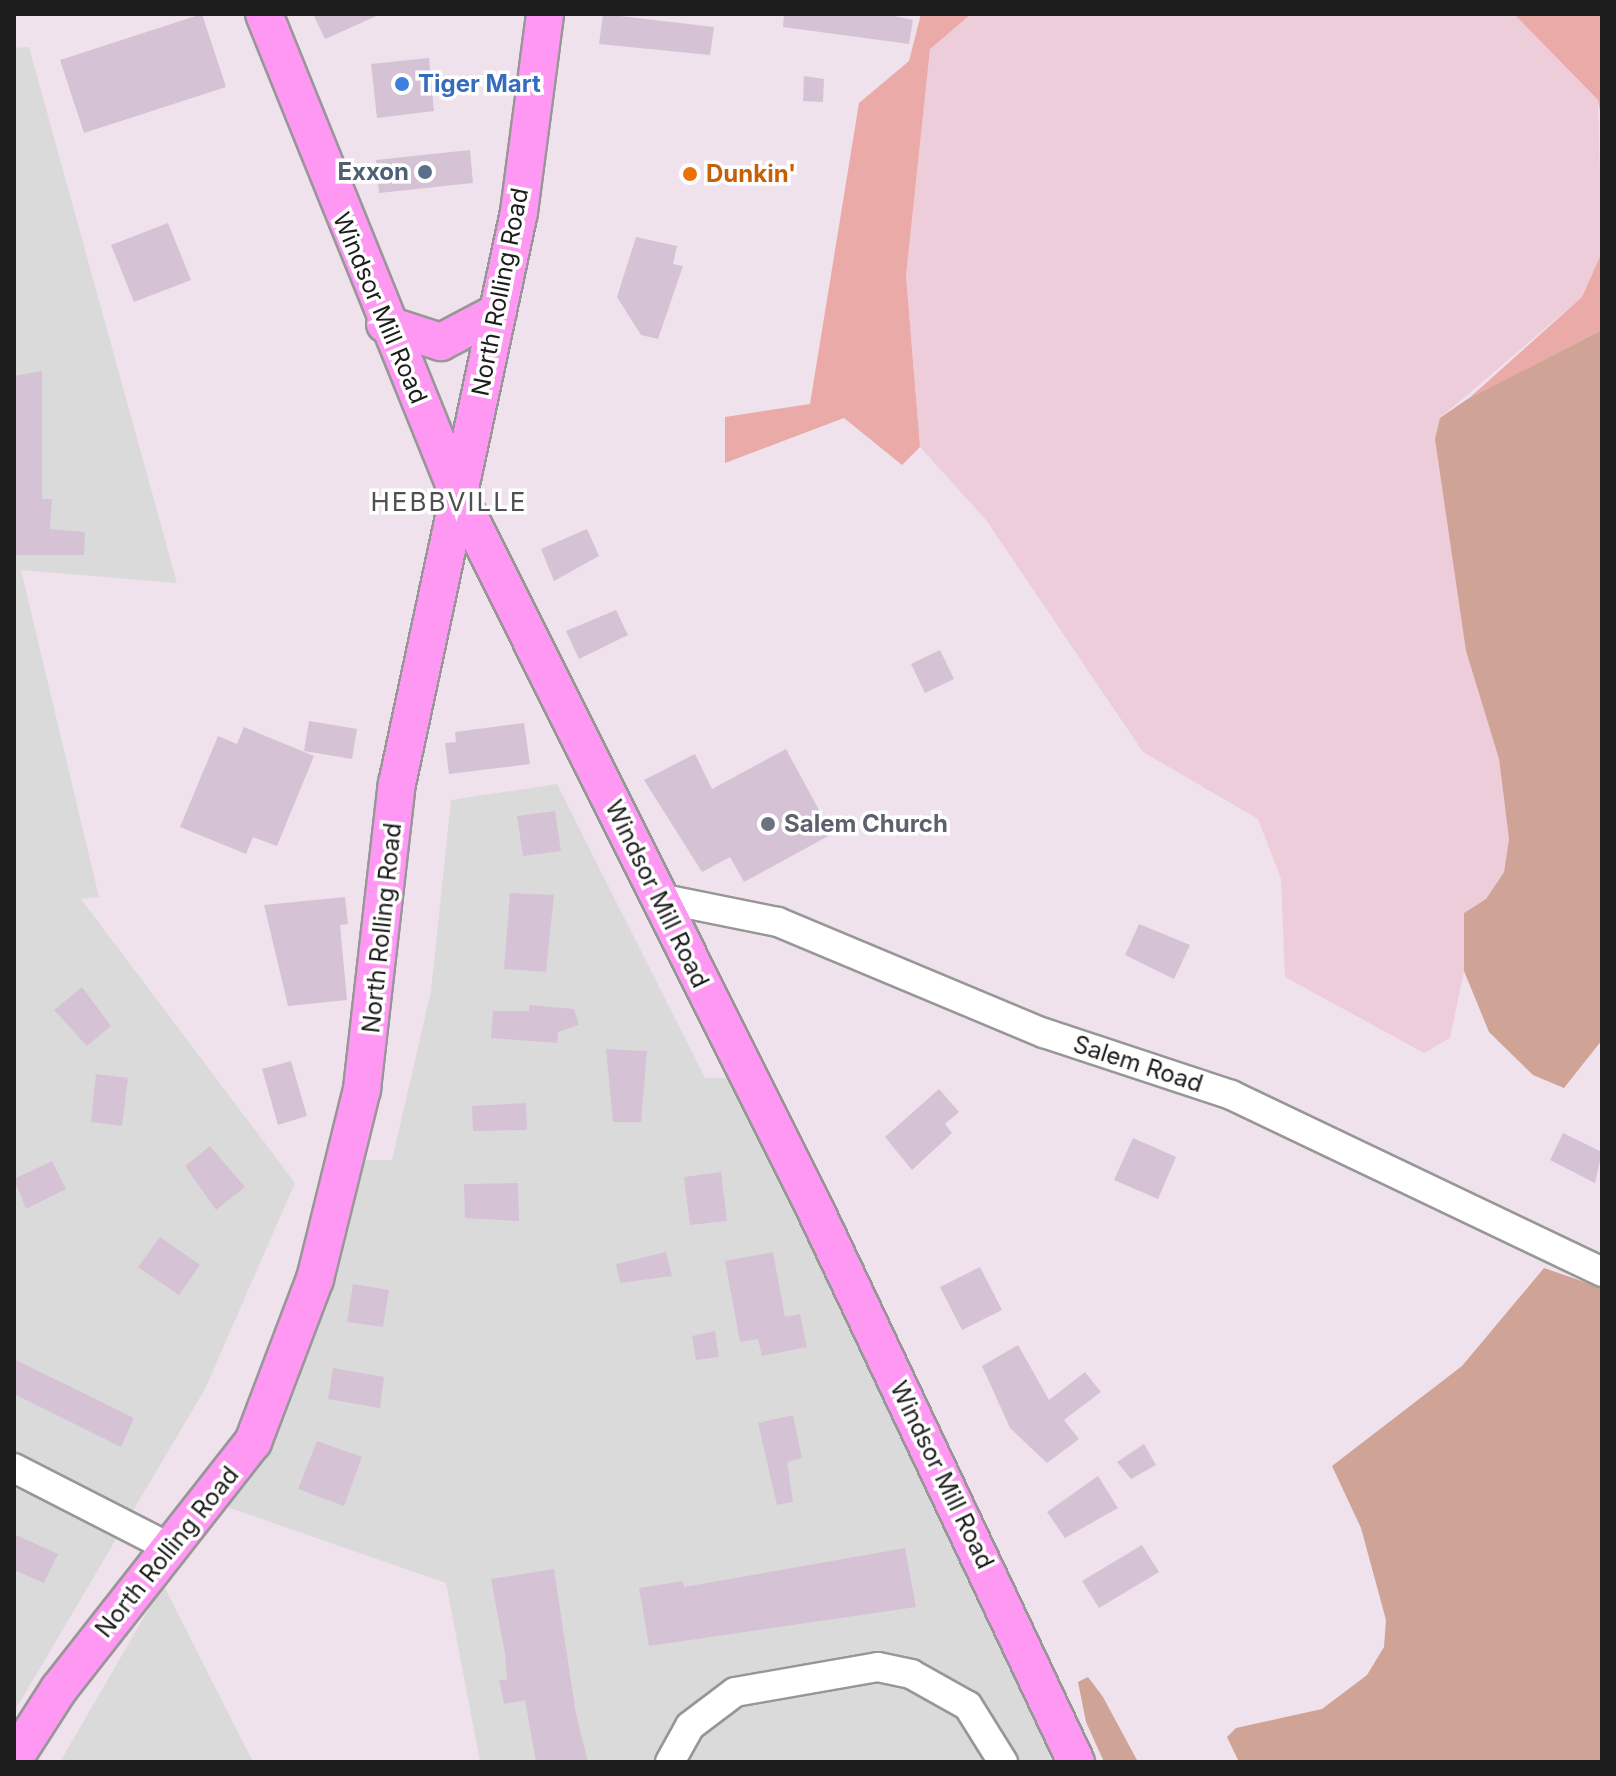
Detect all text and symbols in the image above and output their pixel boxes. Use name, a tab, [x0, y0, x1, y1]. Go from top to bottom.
place label: Tiger Mart	[418, 70, 541, 98]
marker: Tiger Mart	[393, 75, 411, 93]
place label: Exxon	[337, 158, 409, 186]
place label: Dunkin'	[706, 160, 796, 188]
marker: Exxon	[416, 163, 434, 181]
marker: Dunkin'	[681, 165, 699, 183]
street label: North Rolling Road	[466, 186, 534, 398]
street label: Windsor Mill Road	[327, 208, 433, 408]
district label: HEBBVILLE	[371, 486, 527, 518]
street label: Windsor Mill Road	[599, 796, 715, 992]
place label: Salem Church	[784, 810, 948, 838]
marker: Salem Church	[759, 815, 777, 833]
street label: North Rolling Road	[357, 822, 407, 1034]
street label: Salem Road	[1070, 1030, 1206, 1098]
street label: Windsor Mill Road	[884, 1377, 1000, 1573]
street label: North Rolling Road	[89, 1461, 245, 1643]

